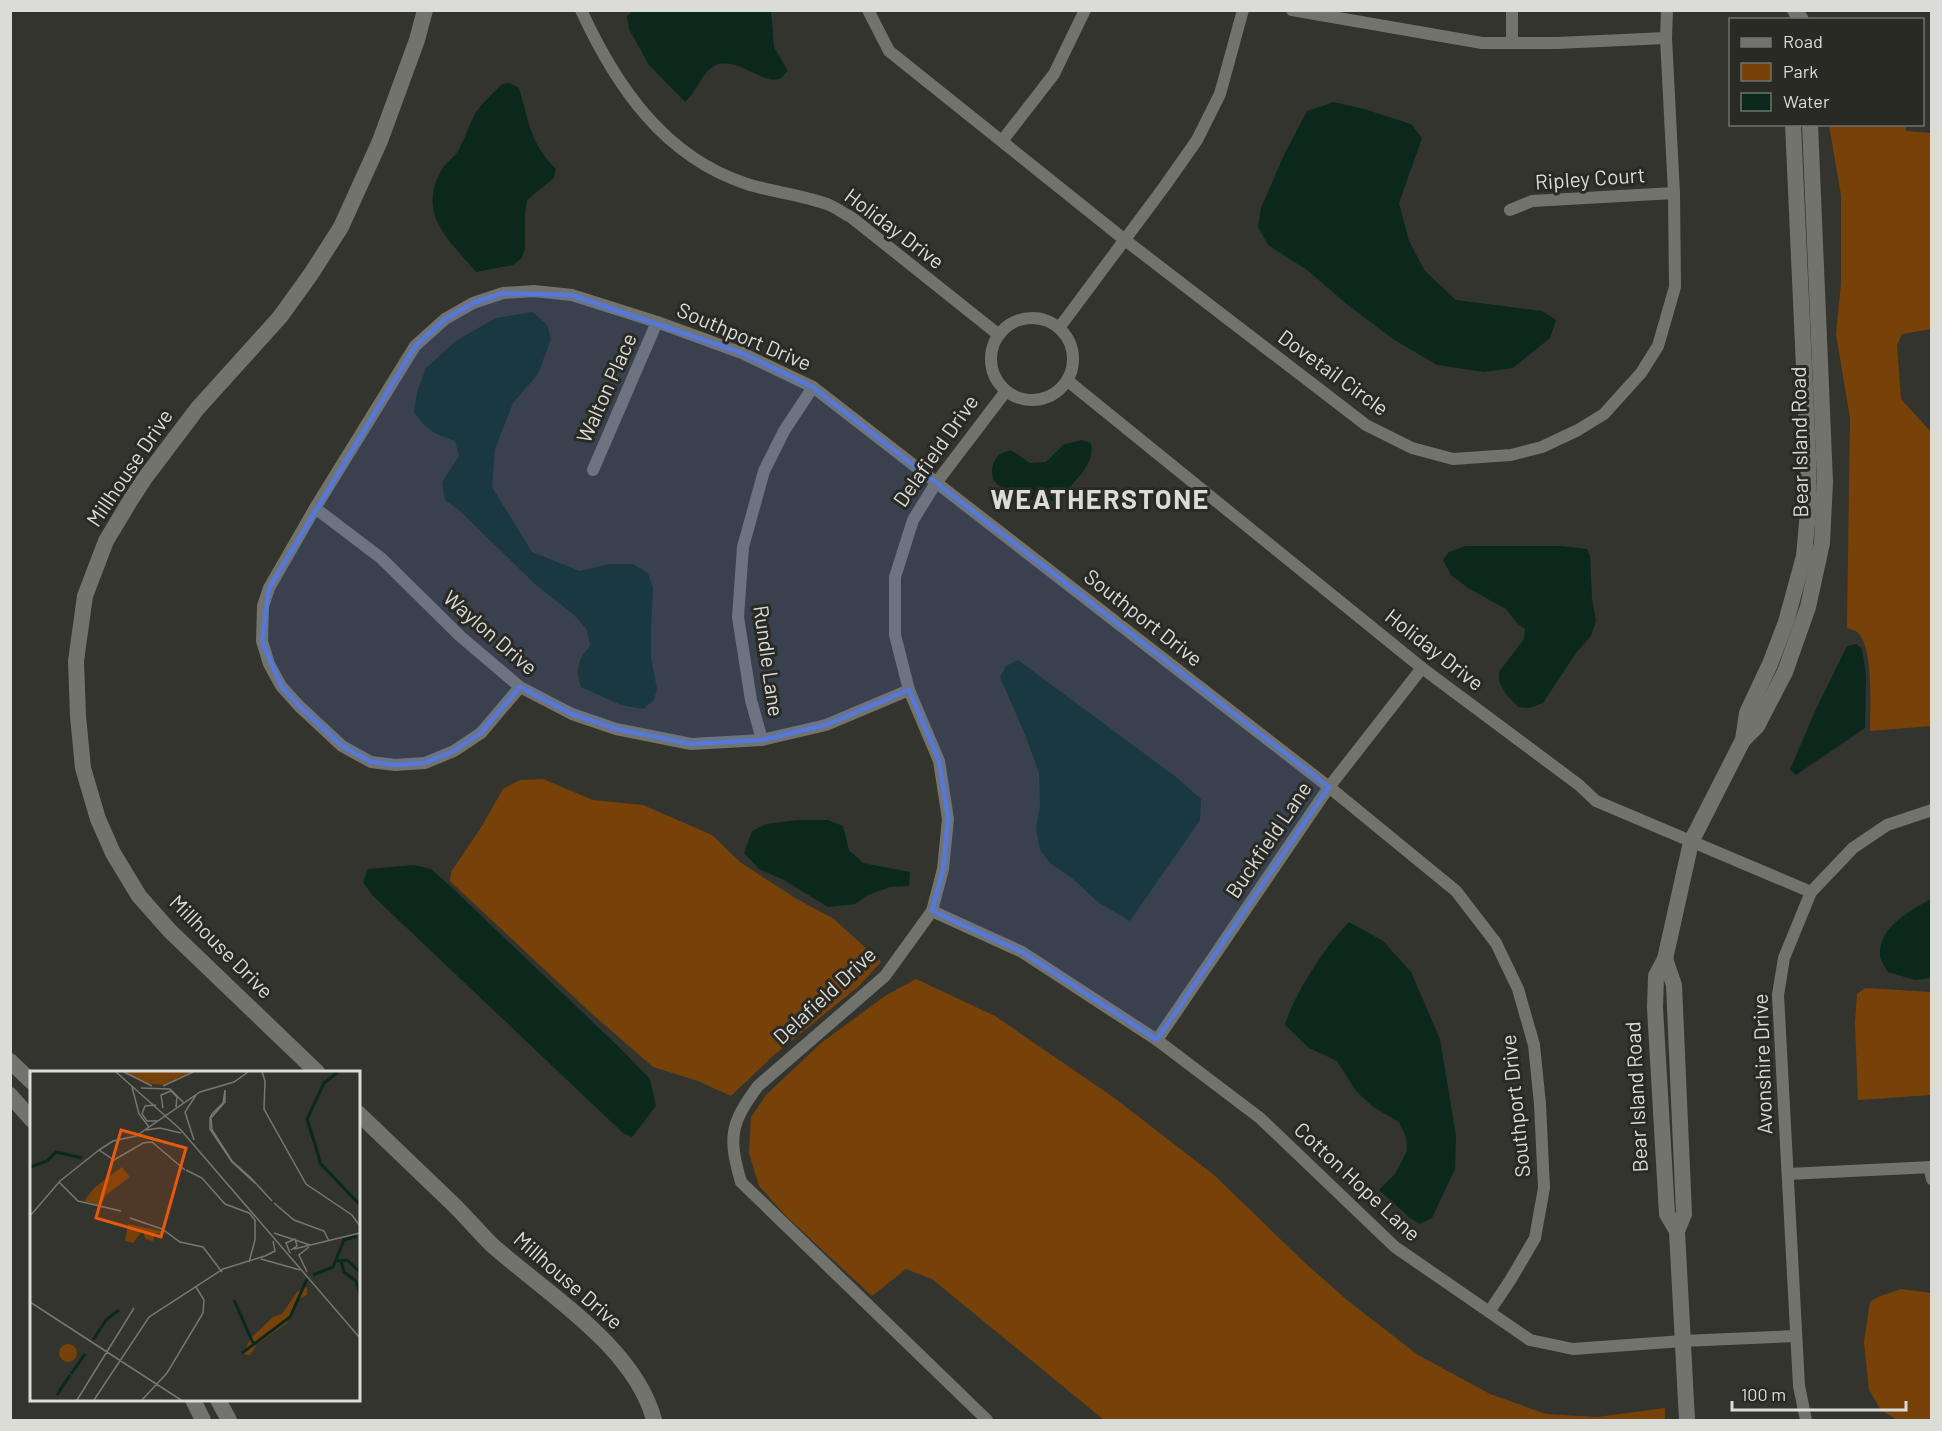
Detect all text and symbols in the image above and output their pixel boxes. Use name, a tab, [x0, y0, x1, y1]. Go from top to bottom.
legend	[1729, 18, 1924, 126]
text: Road	[1783, 30, 1823, 52]
text: Park	[1783, 60, 1818, 82]
text: Water	[1783, 90, 1830, 112]
street label: Ripley Court	[1534, 161, 1646, 194]
street label: Holiday Drive	[840, 182, 950, 273]
street label: Southport Drive	[674, 296, 815, 375]
street label: Dovetail Circle	[1274, 323, 1394, 420]
street label: Walton Place	[570, 329, 641, 446]
street label: Bear Island Road	[1785, 366, 1812, 518]
street label: Delafield Drive	[887, 389, 983, 511]
street label: Millhouse Drive	[80, 404, 177, 531]
district label: WEATHERSTONE	[990, 482, 1210, 514]
street label: Southport Drive	[1080, 563, 1208, 671]
street label: Waylon Drive	[439, 584, 543, 679]
street label: Holiday Drive	[1381, 603, 1489, 695]
street label: Rundle Lane	[749, 604, 790, 718]
street label: Buckfield Lane	[1220, 776, 1316, 902]
street label: Millhouse Drive	[165, 889, 279, 1003]
street label: Delafield Drive	[768, 941, 880, 1049]
street label: Avonshire Drive	[1747, 993, 1776, 1135]
street label: Bear Island Road	[1619, 1021, 1652, 1173]
street label: Southport Drive	[1495, 1034, 1534, 1179]
inset map	[30, 1071, 360, 1401]
street label: Cotton Hope Lane	[1290, 1116, 1426, 1246]
street label: Millhouse Drive	[509, 1226, 629, 1334]
scale bar	[1732, 1374, 1906, 1412]
text: 100 m	[1741, 1383, 1786, 1405]

